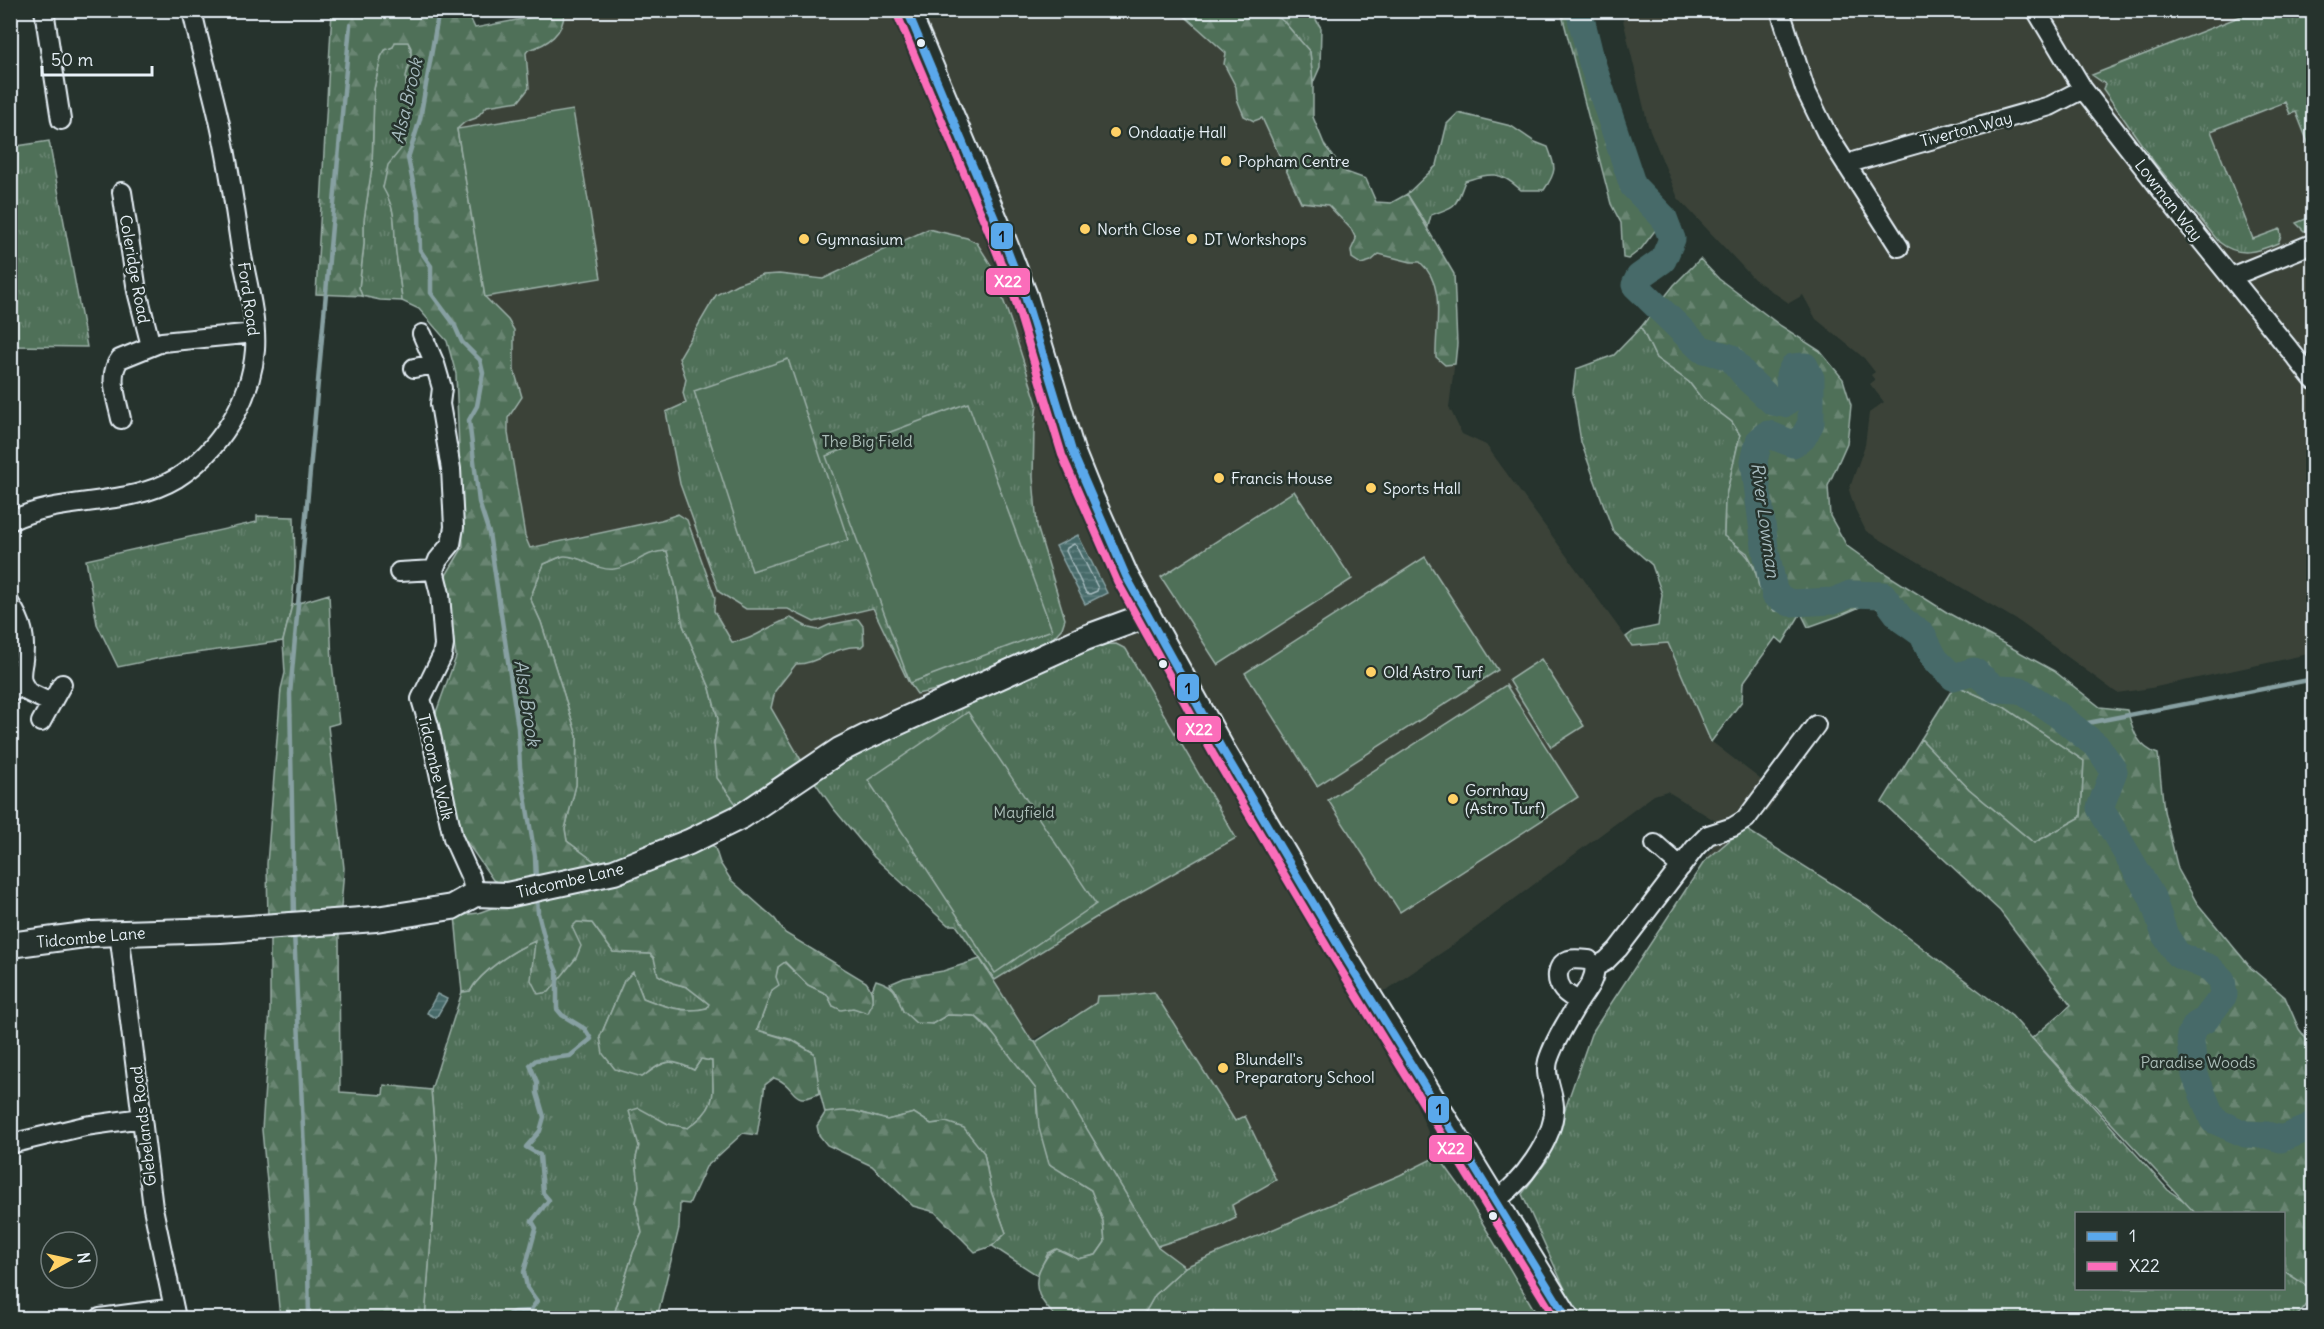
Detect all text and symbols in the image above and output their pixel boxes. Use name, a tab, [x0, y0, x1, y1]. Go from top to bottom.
unlabelled marker	[915, 37, 927, 49]
scale bar	[42, 39, 152, 77]
text: 50 m	[51, 48, 93, 71]
water label: Alsa Brook	[386, 54, 428, 146]
street label: Tiverton Way	[1918, 107, 2014, 151]
place label: Ondaatje Hall	[1128, 122, 1226, 142]
marker: Ondaatje Hall	[1109, 125, 1123, 139]
place label: Popham Centre	[1238, 151, 1350, 171]
marker: Popham Centre	[1219, 154, 1233, 168]
street label: Lowman Way	[2131, 155, 2207, 245]
street label: Coleridge Road	[116, 213, 154, 325]
place label: North Close	[1097, 219, 1181, 239]
line badge: 1	[990, 222, 1014, 250]
marker: North Close	[1078, 222, 1092, 236]
text: 1	[999, 226, 1005, 246]
place label: Gymnasium	[816, 229, 903, 249]
place label: DT Workshops	[1204, 229, 1306, 249]
marker: Gymnasium	[797, 232, 811, 246]
marker: DT Workshops	[1185, 232, 1199, 246]
street label: Ford Road	[234, 261, 264, 337]
line badge: X22	[985, 267, 1031, 296]
text: X22	[994, 271, 1022, 291]
park label: The Big Field	[821, 431, 913, 451]
water label: River Lowman	[1746, 461, 1785, 579]
place label: Francis House	[1231, 468, 1333, 488]
marker: Francis House	[1212, 471, 1226, 485]
place label: Sports Hall	[1383, 478, 1461, 498]
marker: Sports Hall	[1364, 481, 1378, 495]
water label: Alsa Brook	[509, 658, 546, 749]
unlabelled marker	[1157, 658, 1169, 670]
place label: Old Astro Turf	[1383, 662, 1483, 682]
marker: Old Astro Turf	[1364, 665, 1378, 679]
line badge: 1	[1176, 673, 1200, 702]
text: 1	[1185, 678, 1191, 698]
street label: Tidcombe Walk	[414, 712, 458, 822]
line badge: X22	[1176, 715, 1222, 743]
text: X22	[1185, 719, 1213, 739]
place label: Gornhay (Astro Turf)	[1465, 780, 1545, 818]
marker: Gornhay (Astro Turf)	[1446, 792, 1460, 806]
park label: Mayfield	[993, 802, 1055, 822]
street label: Tidcombe Lane	[515, 858, 625, 902]
street label: Tidcombe Lane	[36, 922, 146, 952]
place label: Blundell's Preparatory School	[1235, 1049, 1375, 1087]
park label: Paradise Woods	[2140, 1052, 2256, 1072]
marker: Blundell's Preparatory School	[1216, 1061, 1230, 1075]
street label: Glebelands Road	[126, 1065, 160, 1187]
line badge: 1	[1427, 1095, 1450, 1124]
text: 1	[1436, 1099, 1442, 1119]
line badge: X22	[1428, 1134, 1473, 1163]
text: X22	[1437, 1138, 1465, 1158]
unlabelled marker	[1487, 1210, 1499, 1222]
legend	[2075, 1212, 2285, 1290]
text: 1	[2129, 1224, 2136, 1247]
north arrow	[39, 1230, 99, 1290]
text: N	[73, 1251, 95, 1265]
text: X22	[2129, 1254, 2160, 1277]

